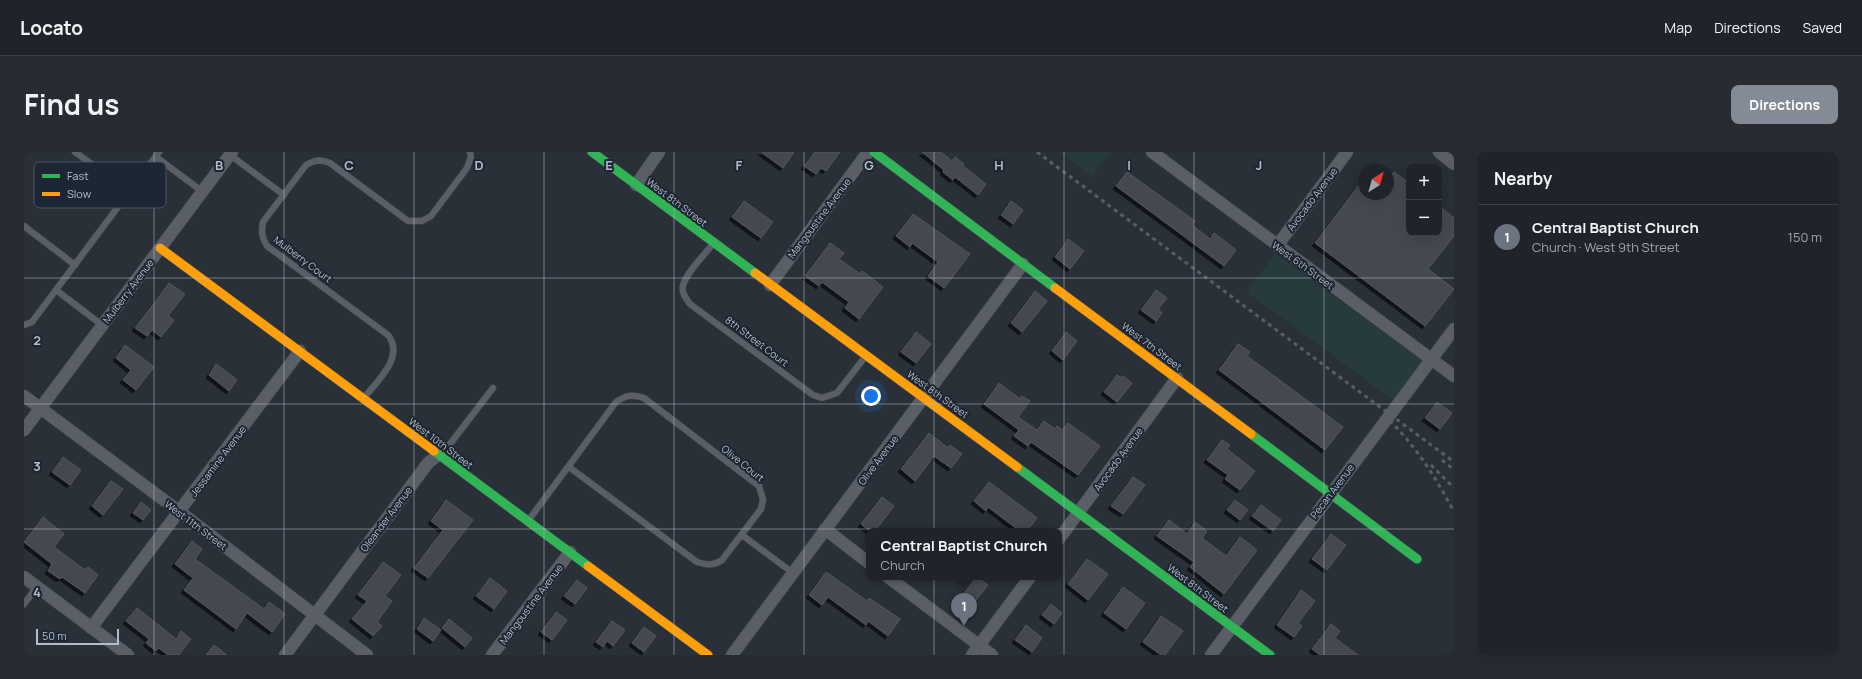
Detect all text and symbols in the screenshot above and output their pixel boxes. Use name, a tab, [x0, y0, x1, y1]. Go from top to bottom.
text: Locato	[20, 15, 83, 41]
text: Map	[1664, 18, 1692, 37]
text: Directions	[1714, 18, 1781, 37]
text: Saved	[1803, 18, 1842, 37]
text: Find us	[24, 85, 119, 123]
button: Directions	[1731, 85, 1838, 124]
text: B	[215, 156, 223, 174]
text: C	[344, 156, 354, 174]
text: D	[474, 156, 484, 174]
text: E	[605, 156, 613, 174]
text: F	[736, 156, 743, 174]
text: G	[864, 156, 874, 174]
text: H	[994, 156, 1004, 174]
text: I	[1127, 156, 1131, 174]
text: J	[1256, 156, 1262, 174]
legend	[34, 162, 166, 208]
street label: Avocado Avenue	[1284, 164, 1341, 234]
north arrow	[1358, 164, 1394, 200]
map controls	[1406, 164, 1442, 236]
button: +	[1406, 164, 1442, 200]
text: Nearby	[1494, 167, 1552, 190]
text: Fast	[67, 168, 89, 183]
street label: West 8th Street	[644, 174, 710, 230]
street label: Mangoustine Avenue	[784, 175, 854, 261]
text: Slow	[67, 186, 92, 201]
button: −	[1406, 200, 1442, 236]
text: Central Baptist Church	[1532, 217, 1699, 238]
text: 1	[1504, 228, 1510, 246]
text: 150 m	[1788, 228, 1822, 246]
street label: Mulberry Court	[271, 232, 335, 286]
street label: West 6th Street	[1269, 238, 1337, 292]
text: Church · West 9th Street	[1532, 238, 1680, 256]
street label: Mulberry Avenue	[99, 256, 157, 326]
street label: 8th Street Court	[723, 313, 791, 369]
street label: West 7th Street	[1119, 319, 1185, 373]
text: 2	[33, 331, 41, 349]
street label: West 8th Street	[904, 367, 972, 421]
your location	[861, 386, 881, 406]
street label: West 10th Street	[406, 414, 476, 472]
street label: Jessamine Avenue	[187, 423, 249, 499]
street label: Avocado Avenue	[1090, 424, 1146, 494]
street label: Olive Avenue	[855, 432, 901, 488]
street label: Olive Court	[719, 441, 767, 485]
text: 3	[33, 457, 41, 475]
street label: Pecan Avenue	[1307, 461, 1357, 521]
street label: Oleander Avenue	[357, 483, 415, 555]
street label: West 11th Street	[162, 497, 230, 553]
popup	[866, 528, 1062, 580]
text: Central Baptist Church	[881, 535, 1047, 556]
text: Church	[881, 556, 925, 574]
street label: West 8th Street	[1165, 560, 1231, 616]
street label: Mangoustine Avenue	[496, 561, 566, 647]
text: 4	[33, 583, 41, 601]
pin: 1	[951, 593, 977, 626]
scale bar	[36, 627, 119, 646]
text: 50 m	[42, 628, 67, 643]

